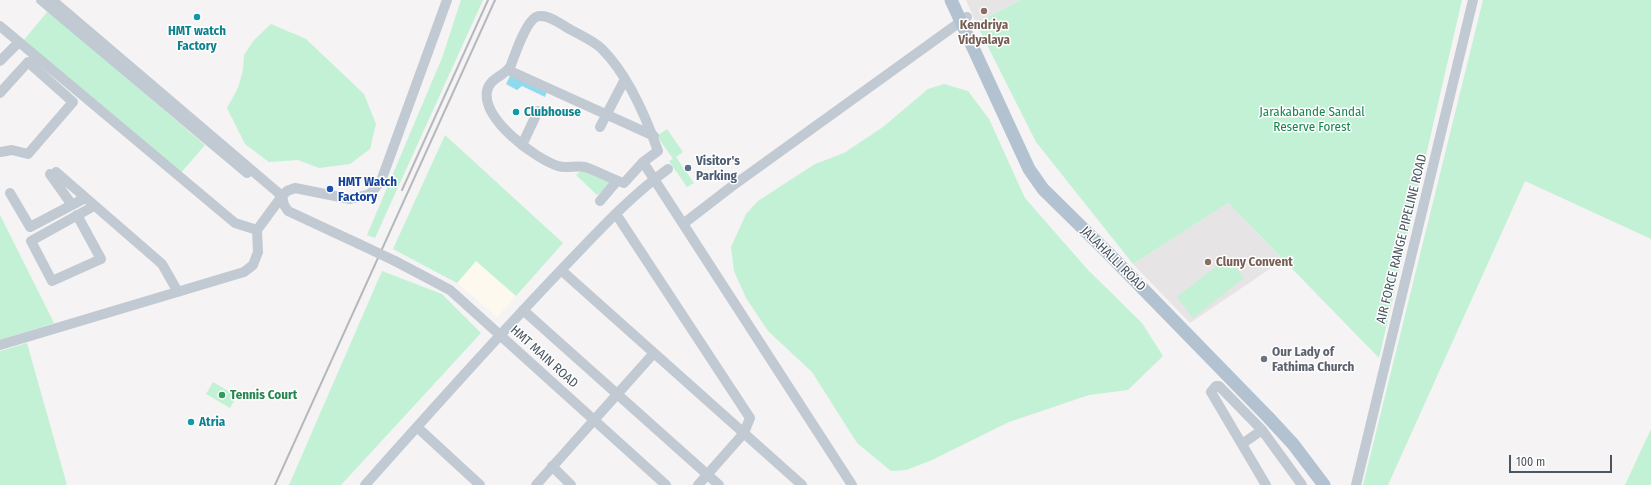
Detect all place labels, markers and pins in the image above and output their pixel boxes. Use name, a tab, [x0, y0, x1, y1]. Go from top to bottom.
marker: Kendriya Vidyalaya	[979, 6, 989, 16]
marker: HMT watch Factory	[192, 12, 202, 22]
place label: Kendriya Vidyalaya	[958, 17, 1010, 48]
place label: HMT watch Factory	[168, 23, 226, 54]
place label: Clubhouse	[524, 104, 581, 120]
marker: Clubhouse	[511, 107, 521, 117]
place label: Visitor's Parking	[696, 153, 740, 184]
marker: Visitor's Parking	[683, 163, 693, 173]
place label: HMT Watch Factory	[338, 174, 397, 205]
marker: HMT Watch Factory	[325, 184, 335, 194]
place label: Cluny Convent	[1216, 254, 1293, 270]
marker: Cluny Convent	[1203, 257, 1213, 267]
place label: Our Lady of Fathima Church	[1272, 344, 1354, 375]
marker: Our Lady of Fathima Church	[1259, 354, 1269, 364]
place label: Tennis Court	[230, 387, 297, 403]
marker: Tennis Court	[217, 390, 227, 400]
place label: Atria	[199, 414, 225, 430]
marker: Atria	[186, 417, 196, 427]

